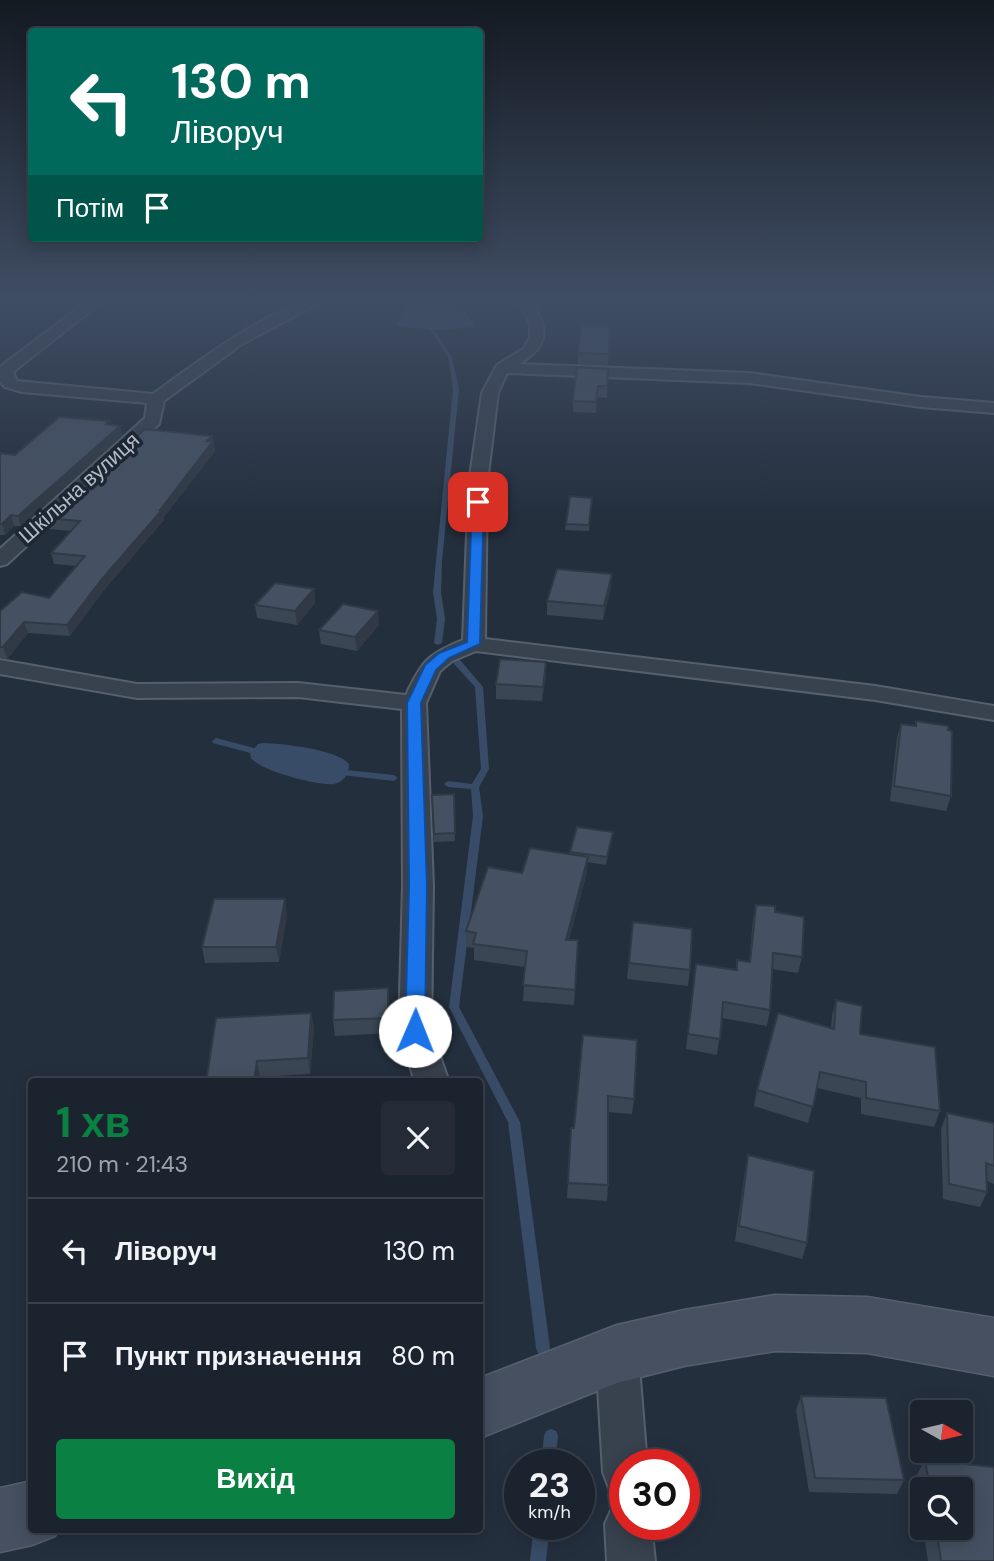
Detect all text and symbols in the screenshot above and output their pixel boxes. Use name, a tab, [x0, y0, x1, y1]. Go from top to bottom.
text: 130 m	[171, 49, 311, 113]
icon: left	[56, 56, 147, 147]
text: Ліворуч	[171, 111, 284, 153]
icon: arrive	[138, 189, 176, 227]
text: Потім	[56, 191, 124, 225]
street label: Шкільна вулиця	[13, 426, 145, 550]
pin	[448, 472, 508, 532]
icon: arrive	[459, 483, 497, 521]
position arrow	[378, 994, 452, 1068]
text: 1 хв	[56, 1095, 130, 1150]
button: close	[381, 1101, 455, 1175]
text: 210 m · 21:43	[56, 1149, 188, 1179]
icon: left	[56, 1232, 94, 1270]
text: Ліворуч	[115, 1234, 217, 1268]
text: 130 m	[384, 1234, 455, 1268]
icon: arrive	[56, 1337, 94, 1375]
text: Пункт призначення	[115, 1339, 362, 1373]
text: 80 m	[391, 1339, 455, 1373]
north arrow	[910, 1400, 973, 1463]
map controls	[910, 1400, 973, 1540]
button: Вихід	[56, 1439, 455, 1519]
speed limit sign: 30	[609, 1449, 700, 1540]
text: 23	[529, 1462, 570, 1508]
button: search	[910, 1477, 973, 1540]
text: km/h	[528, 1500, 571, 1524]

